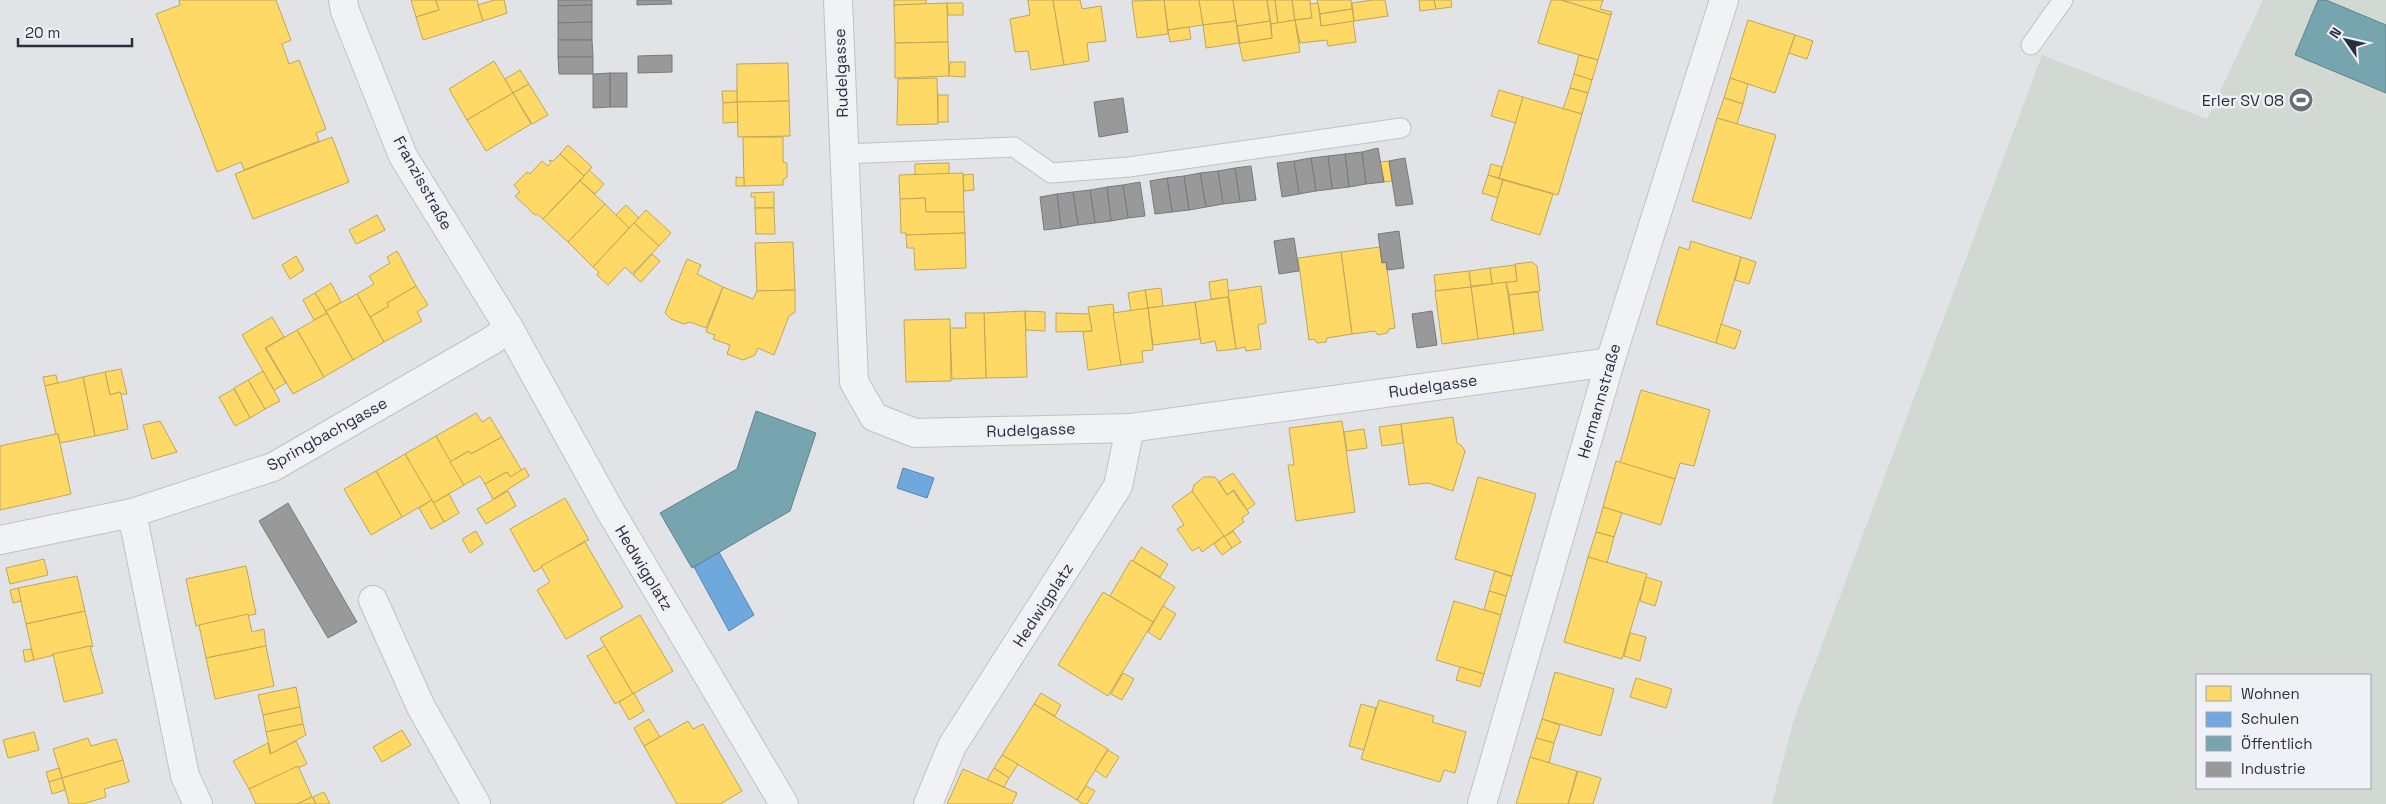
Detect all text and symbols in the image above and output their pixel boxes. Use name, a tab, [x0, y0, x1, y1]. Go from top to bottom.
scale bar	[18, 15, 131, 47]
north arrow	[2321, 15, 2371, 65]
text: 20 m	[25, 23, 60, 42]
text: N	[2325, 24, 2345, 42]
street label: Rudelgasse	[829, 28, 853, 118]
sports icon: Erler SV 08	[2288, 87, 2314, 113]
place label: Erler SV 08	[2202, 90, 2284, 111]
street label: Franzisstraße	[389, 132, 457, 234]
street label: Hermannstraße	[1573, 341, 1625, 461]
street label: Rudelgasse	[1387, 369, 1479, 403]
street label: Springbachgasse	[263, 392, 391, 476]
street label: Rudelgasse	[986, 418, 1076, 442]
street label: Hedwigplatz	[610, 521, 678, 615]
street label: Hedwigplatz	[1008, 559, 1078, 651]
legend	[2196, 674, 2371, 789]
text: Wohnen	[2241, 684, 2300, 703]
text: Schulen	[2241, 709, 2299, 728]
text: Öffentlich	[2241, 734, 2312, 753]
text: Industrie	[2241, 759, 2306, 778]

